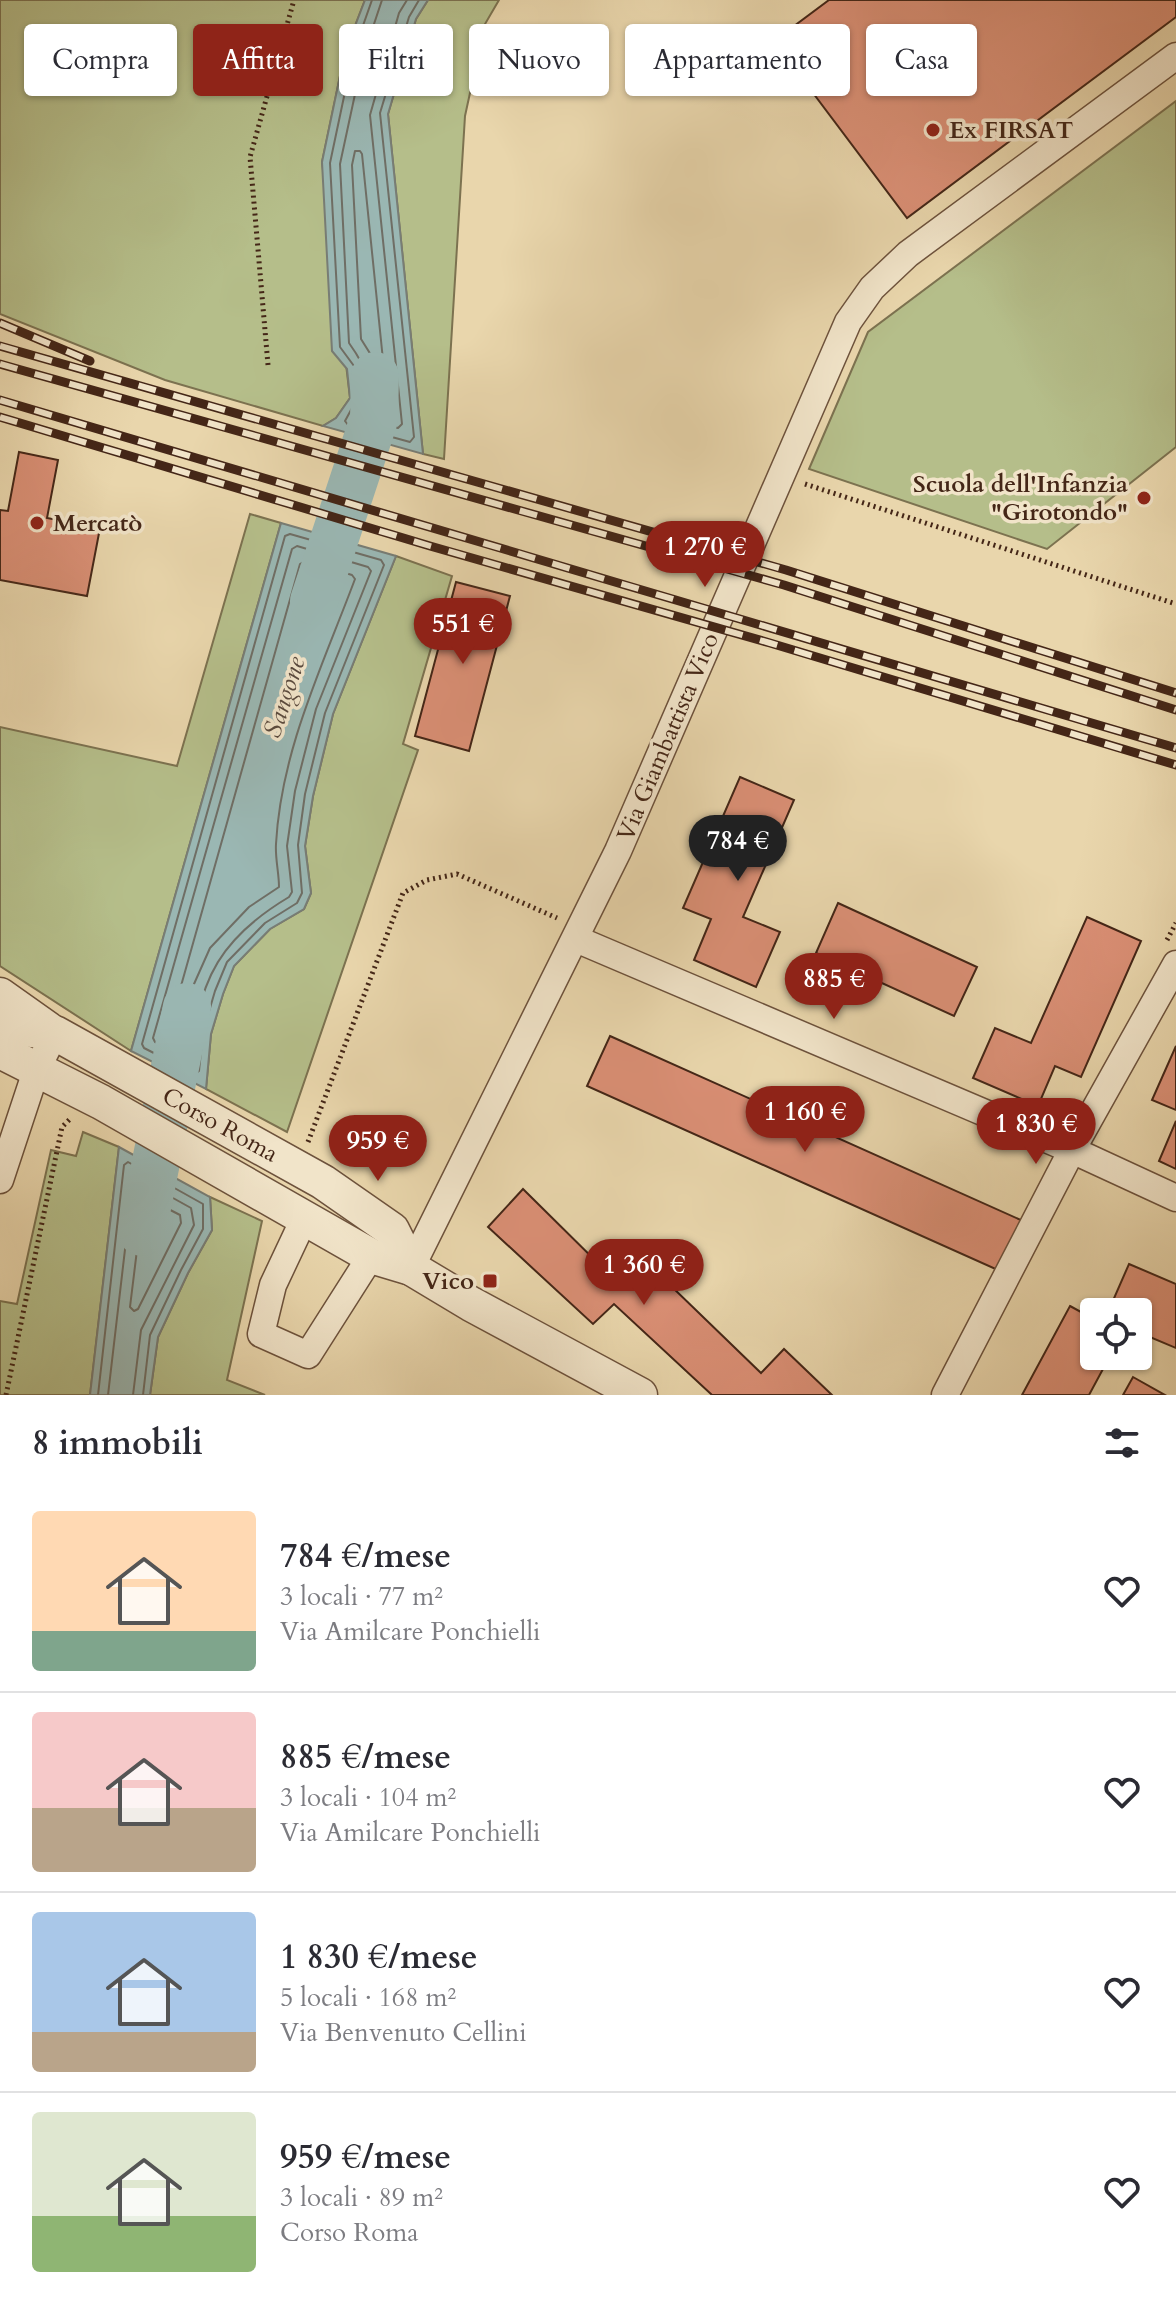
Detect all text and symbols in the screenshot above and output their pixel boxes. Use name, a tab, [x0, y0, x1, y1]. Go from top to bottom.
chip: Compra	[24, 24, 177, 96]
chip: Affitta	[193, 24, 323, 96]
chip: Filtri	[339, 24, 453, 96]
chip: Nuovo	[469, 24, 609, 96]
chip: Appartamento	[625, 24, 850, 96]
chip: Casa	[866, 24, 977, 96]
place label: Ex FIRSAT	[949, 114, 1073, 147]
marker: Ex FIRSAT	[924, 121, 942, 139]
place label: Scuola dell'Infanzia "Girotondo"	[913, 468, 1128, 529]
marker: Scuola dell'Infanzia "Girotondo"	[1135, 489, 1153, 507]
place label: Mercatò	[53, 507, 142, 540]
marker: Mercatò	[28, 514, 46, 532]
pin: 1 270 €	[631, 521, 779, 589]
text: 1 270 €	[664, 529, 746, 564]
pin: 551 €	[407, 598, 519, 666]
text: 551 €	[432, 606, 494, 641]
street label: Via Giambattista Vico	[609, 628, 727, 846]
water label: Sangone	[255, 651, 314, 742]
pin: 784 €	[682, 815, 794, 883]
text: 784 €	[707, 823, 769, 858]
pin: 885 €	[778, 953, 890, 1021]
text: 885 €	[803, 961, 865, 996]
street label: Corso Roma	[156, 1080, 284, 1171]
pin: 1 160 €	[731, 1086, 879, 1154]
text: 1 160 €	[764, 1094, 846, 1129]
pin: 1 830 €	[962, 1098, 1110, 1166]
text: 1 830 €	[995, 1106, 1077, 1141]
pin: 959 €	[322, 1115, 434, 1183]
text: 959 €	[347, 1123, 409, 1158]
pin: 1 360 €	[570, 1239, 718, 1307]
text: 1 360 €	[603, 1247, 685, 1282]
place label: Vico	[422, 1265, 474, 1298]
marker: Vico	[481, 1272, 499, 1290]
map controls	[1080, 1298, 1152, 1370]
button: locate	[1080, 1298, 1152, 1370]
text: 8 immobili	[32, 1420, 203, 1466]
icon: filters	[1100, 1421, 1144, 1465]
text: 784 €/mese	[280, 1533, 451, 1579]
icon: home	[96, 1543, 192, 1639]
icon: heart	[1100, 1569, 1144, 1613]
text: 3 locali · 77 m²	[280, 1579, 443, 1614]
text: Via Amilcare Ponchielli	[280, 1614, 540, 1649]
text: 885 €/mese	[280, 1734, 451, 1780]
icon: home	[96, 1744, 192, 1840]
icon: heart	[1100, 1770, 1144, 1814]
text: 3 locali · 104 m²	[280, 1780, 456, 1815]
text: Via Amilcare Ponchielli	[280, 1815, 540, 1850]
text: 1 830 €/mese	[280, 1934, 478, 1980]
icon: home	[96, 1944, 192, 2040]
icon: heart	[1100, 1970, 1144, 2014]
text: 5 locali · 168 m²	[280, 1980, 456, 2015]
text: Via Benvenuto Cellini	[280, 2015, 526, 2050]
text: 959 €/mese	[280, 2134, 451, 2180]
icon: home	[96, 2144, 192, 2240]
icon: heart	[1100, 2170, 1144, 2214]
text: 3 locali · 89 m²	[280, 2180, 443, 2215]
text: Corso Roma	[280, 2215, 418, 2250]

